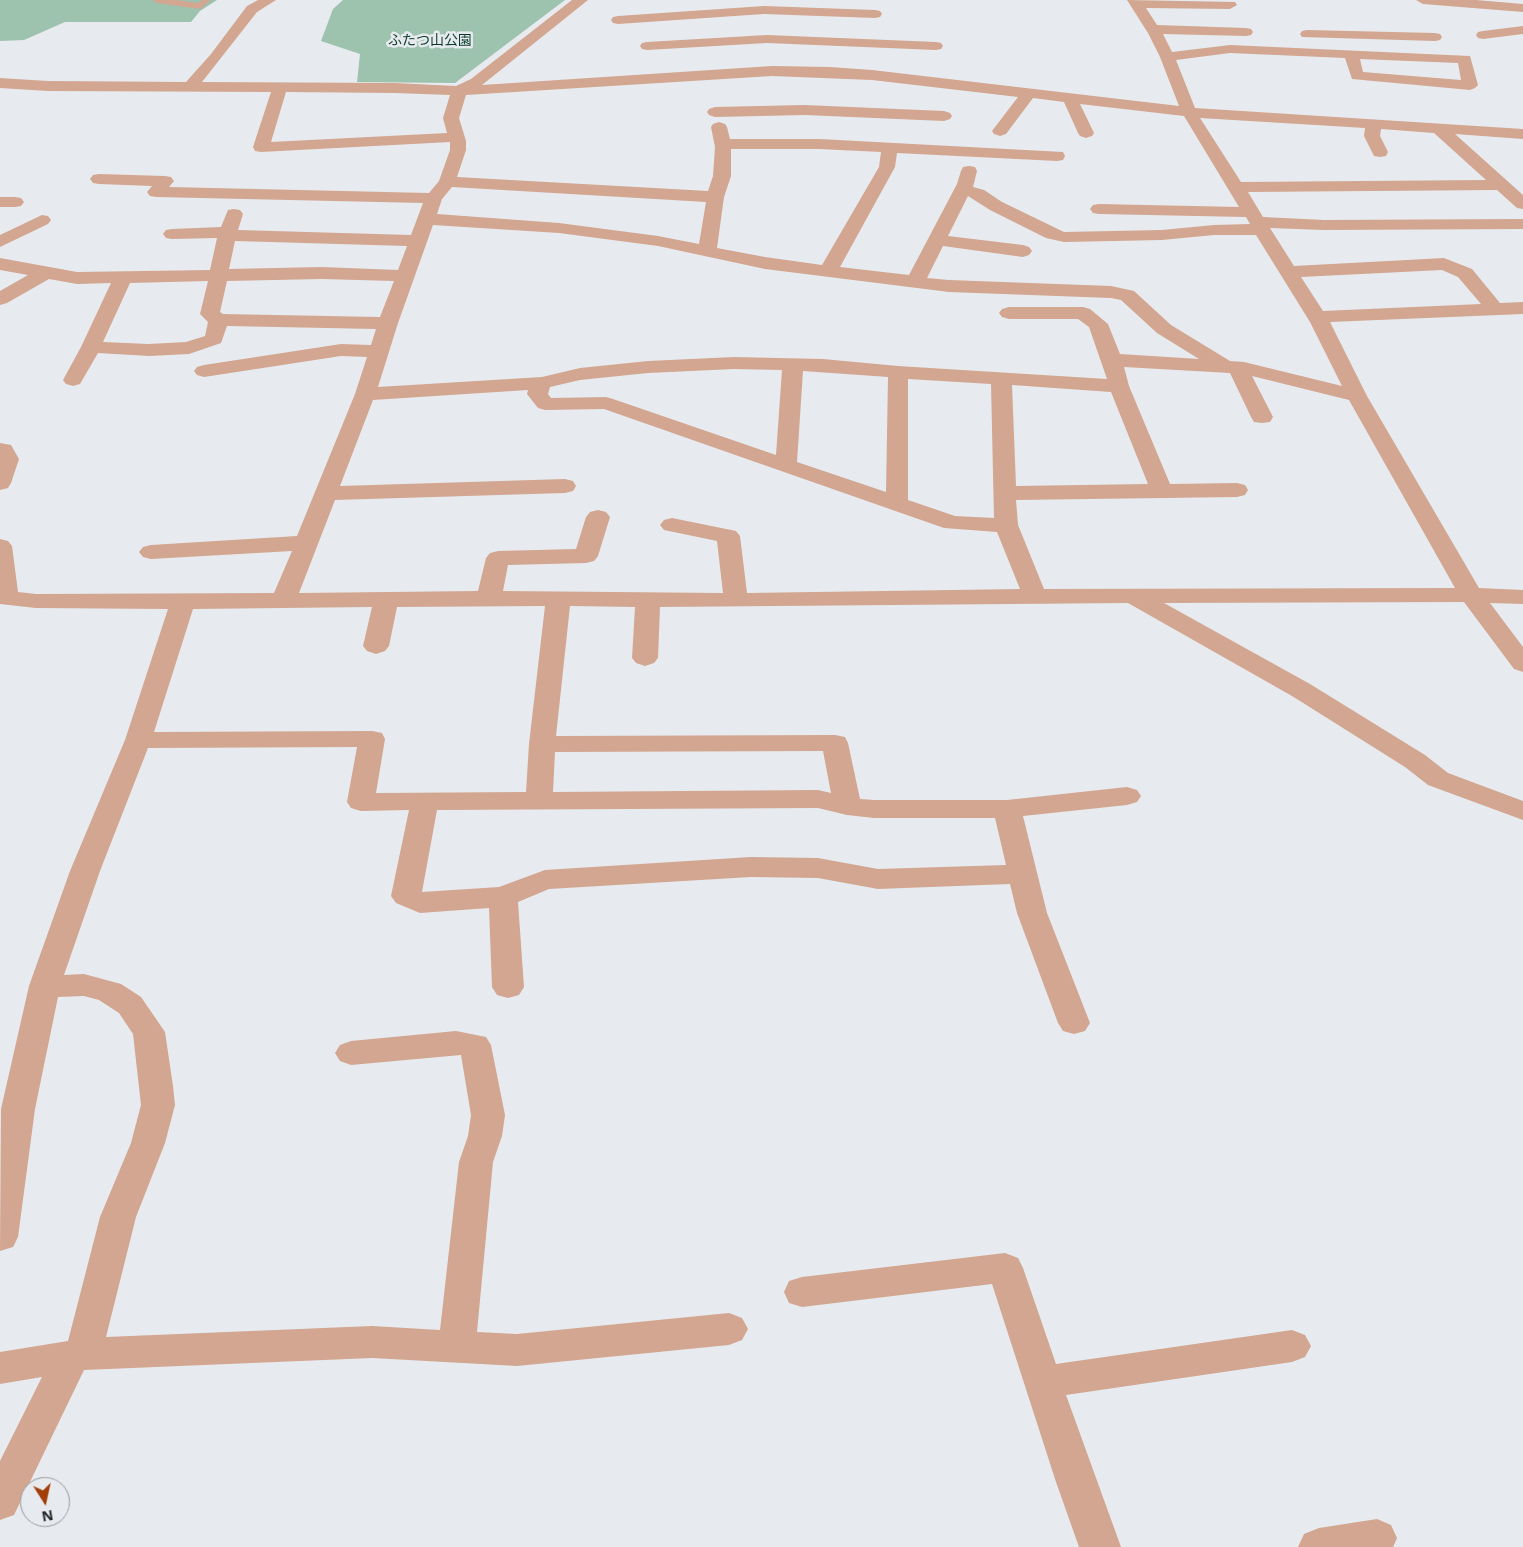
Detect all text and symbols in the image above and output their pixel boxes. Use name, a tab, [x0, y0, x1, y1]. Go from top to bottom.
park label: ふたつ山公園	[388, 33, 472, 49]
north arrow	[20, 1477, 70, 1527]
text: N	[40, 1506, 55, 1527]

